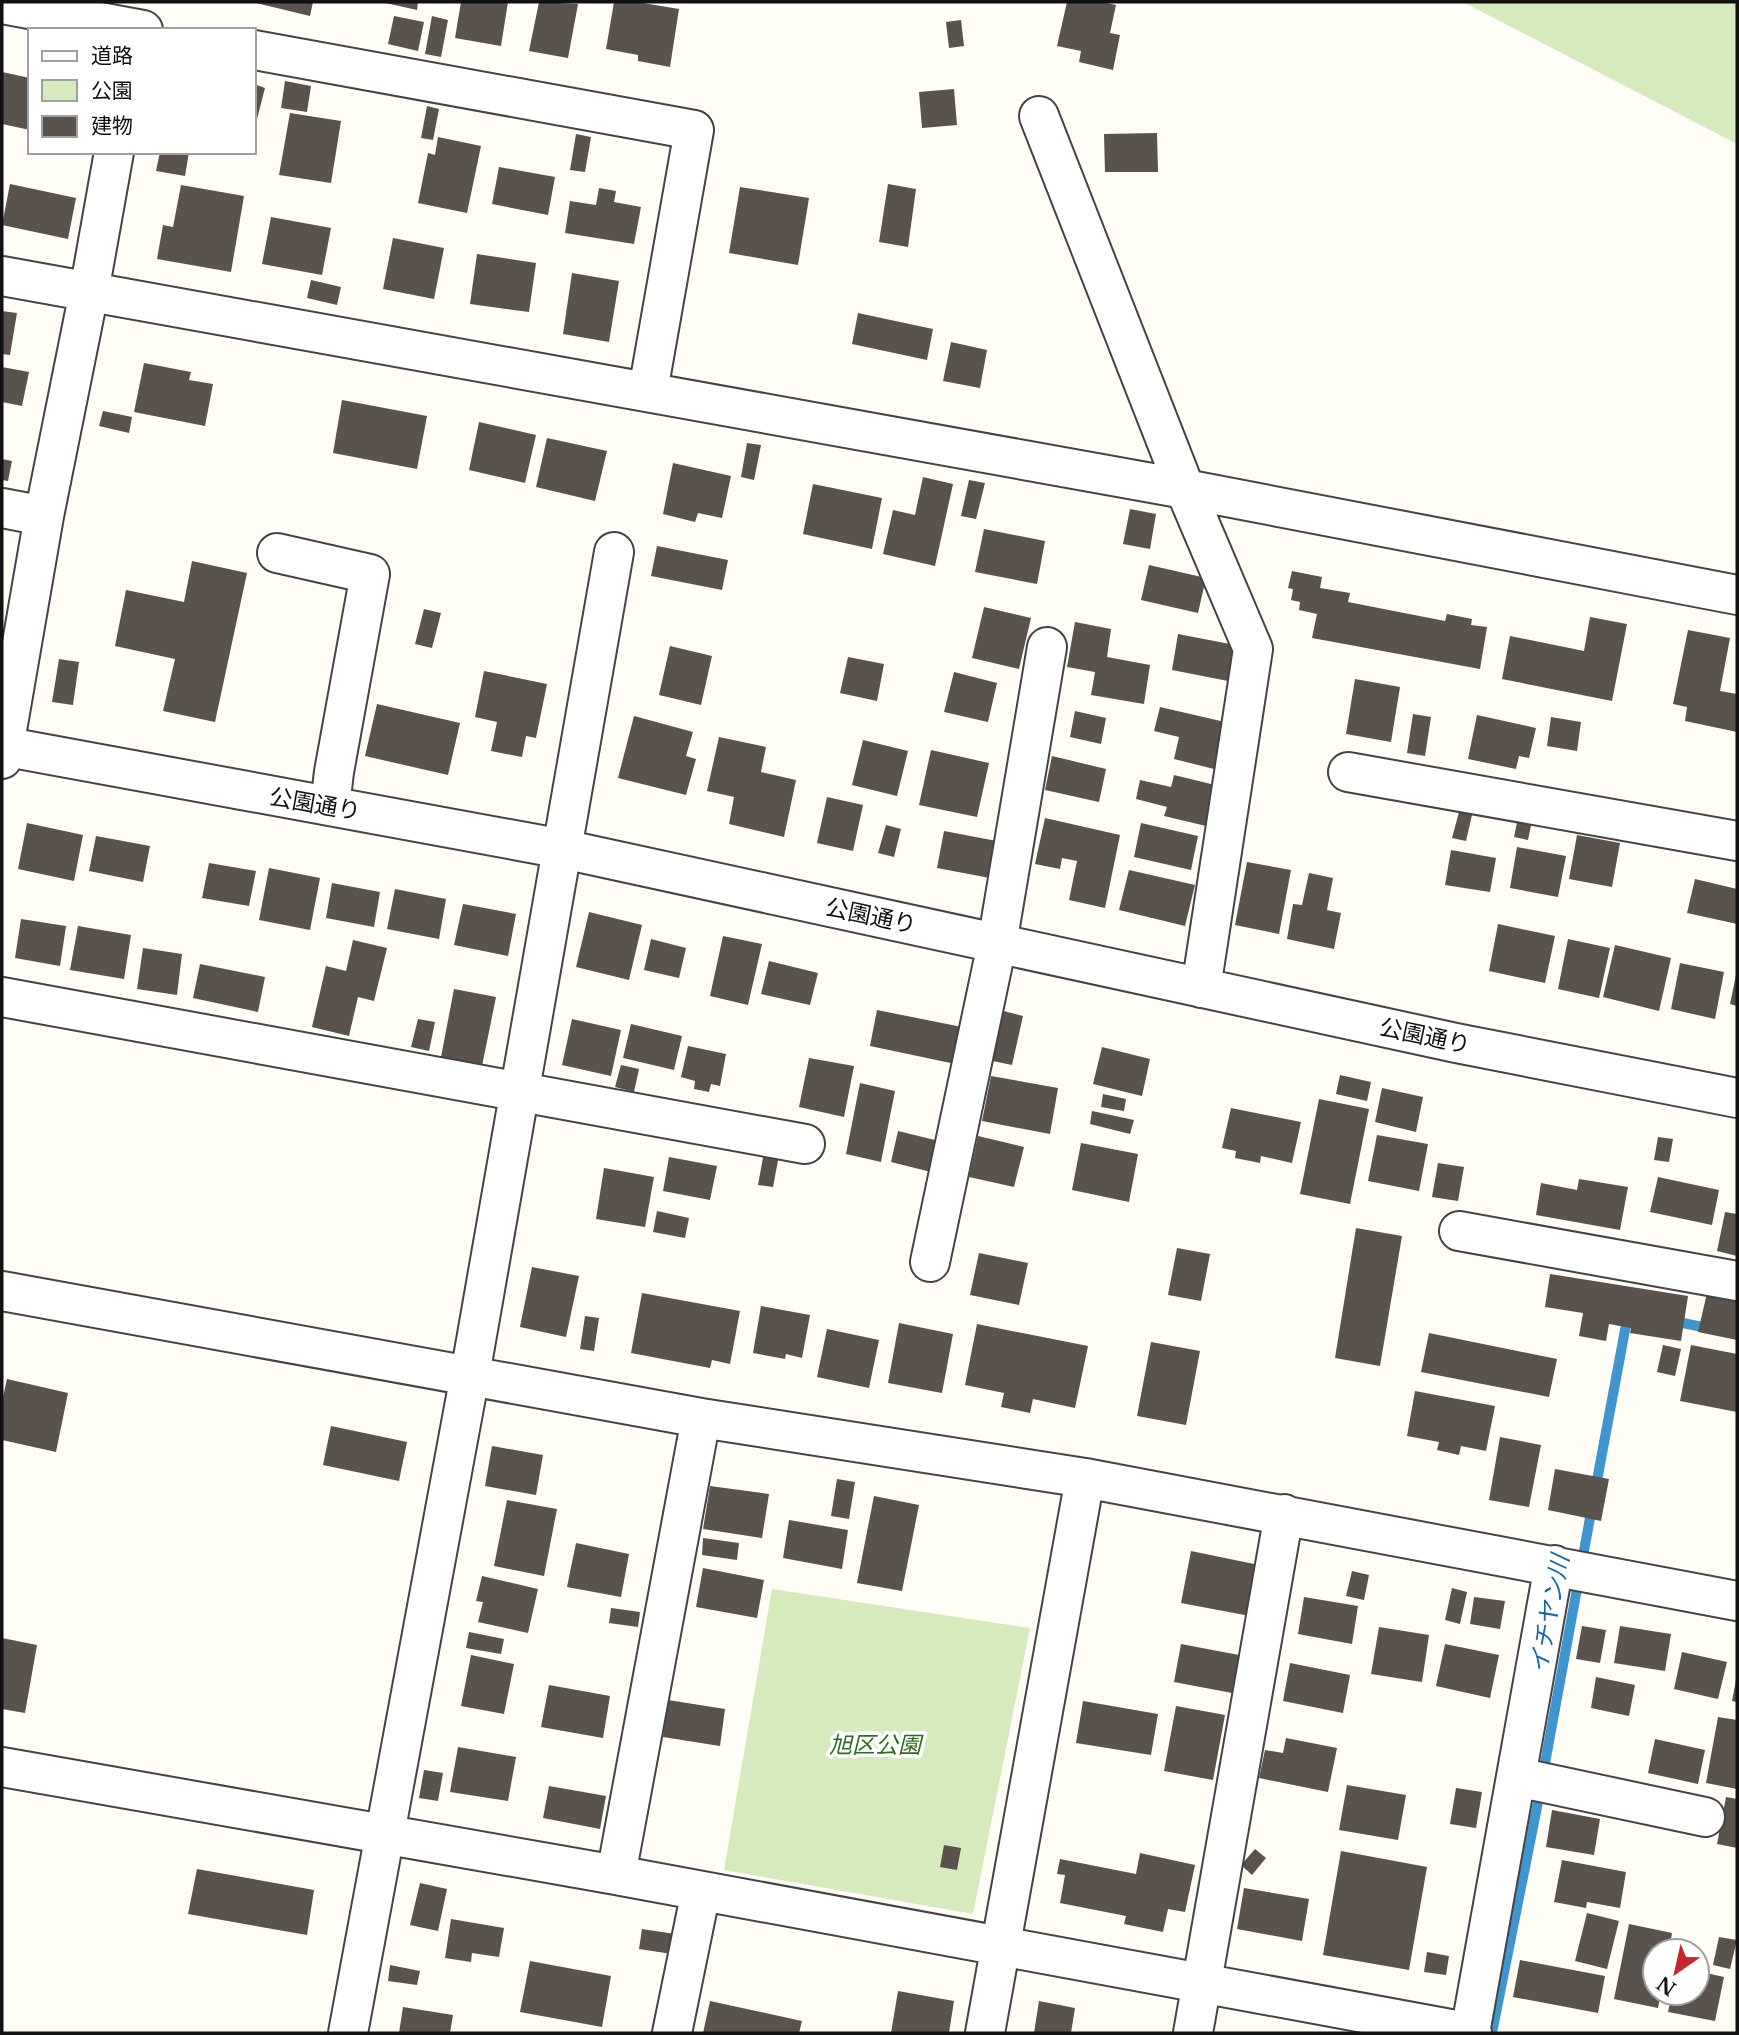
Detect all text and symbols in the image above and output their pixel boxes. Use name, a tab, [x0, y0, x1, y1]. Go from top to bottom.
legend	[28, 28, 256, 154]
text: 道路	[91, 43, 133, 69]
text: 公園	[91, 78, 133, 104]
text: 建物	[91, 113, 133, 139]
street label: 公園通り	[267, 782, 363, 826]
street label: 公園通り	[823, 893, 919, 939]
street label: 公園通り	[1377, 1013, 1473, 1059]
water label: イチヤン川	[1523, 1549, 1575, 1676]
park label: 旭区公園	[829, 1731, 924, 1759]
north arrow	[1641, 1937, 1711, 2007]
text: N	[1653, 1971, 1681, 2000]

